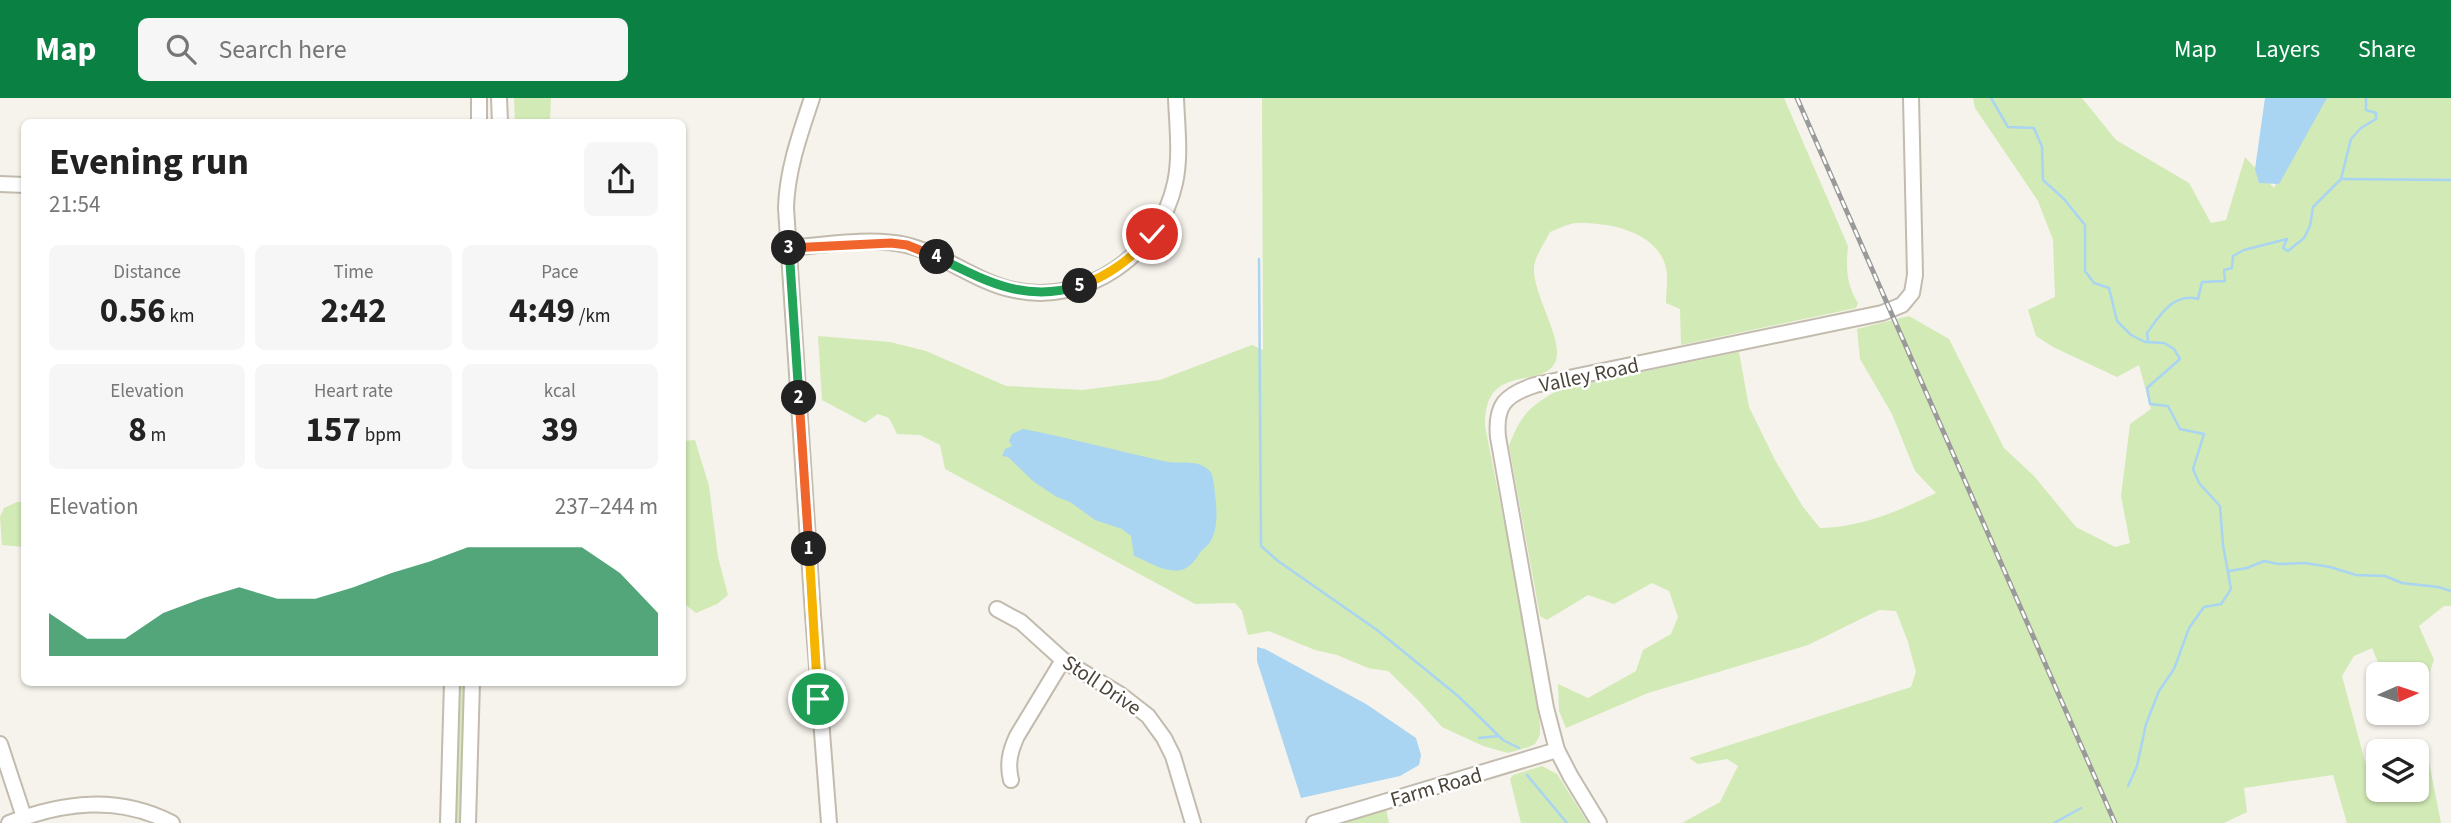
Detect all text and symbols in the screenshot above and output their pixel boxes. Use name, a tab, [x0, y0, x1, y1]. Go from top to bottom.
search box	[138, 18, 628, 81]
text: Map	[35, 26, 96, 73]
icon: search	[162, 30, 200, 68]
text: Search here	[218, 31, 347, 68]
text: Map	[2174, 32, 2217, 67]
text: Layers	[2255, 32, 2320, 67]
text: Share	[2358, 32, 2416, 67]
text: Evening run	[49, 135, 249, 189]
button: share	[584, 142, 658, 216]
text: 21:54	[49, 188, 100, 221]
pin	[1122, 204, 1182, 264]
icon: check	[1133, 215, 1171, 253]
pin: 3	[772, 230, 806, 266]
text: 3	[783, 234, 794, 261]
pin: 4	[920, 240, 954, 274]
text: 4	[931, 243, 942, 270]
text: Distance	[113, 259, 181, 286]
text: Time	[333, 259, 374, 286]
text: Pace	[541, 259, 578, 286]
pin: 5	[1062, 268, 1098, 304]
text: 5	[1074, 272, 1085, 299]
text: 0.56	[100, 286, 166, 336]
text: 2:42	[321, 286, 386, 336]
text: 4:49	[509, 286, 575, 336]
text: km	[166, 303, 195, 330]
text: /km	[575, 303, 611, 330]
street label: Valley Road	[1536, 350, 1642, 400]
text: Elevation	[110, 378, 184, 405]
text: Heart rate	[314, 378, 393, 405]
text: kcal	[544, 378, 576, 405]
pin: 2	[782, 380, 816, 416]
text: 2	[793, 384, 804, 411]
text: 8	[128, 405, 147, 455]
text: 157	[305, 405, 361, 455]
text: 39	[541, 405, 578, 455]
text: m	[147, 422, 166, 449]
text: bpm	[361, 422, 402, 449]
text: Elevation	[49, 490, 139, 523]
text: 237–244 m	[555, 490, 658, 523]
pin: 1	[792, 532, 826, 566]
text: 1	[803, 535, 814, 562]
street label: Stoll Drive	[1057, 648, 1147, 722]
north arrow	[2366, 662, 2429, 724]
map controls	[2366, 662, 2429, 802]
pin	[788, 669, 848, 729]
icon: arrive	[799, 680, 837, 718]
button: layers	[2366, 739, 2429, 802]
street label: Farm Road	[1387, 760, 1485, 814]

